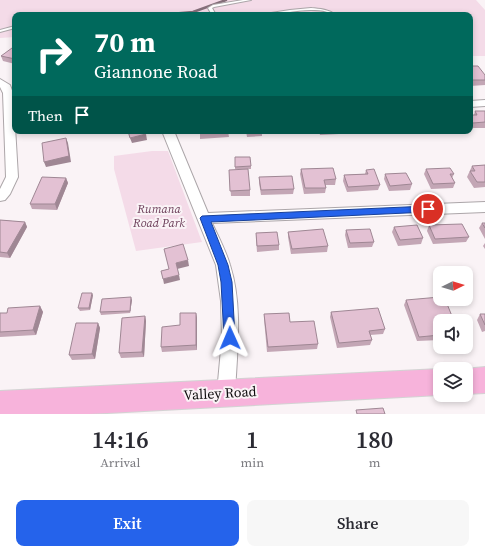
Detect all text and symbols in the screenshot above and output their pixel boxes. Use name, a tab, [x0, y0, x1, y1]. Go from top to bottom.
text: 70 m	[94, 23, 156, 61]
icon: right	[28, 28, 80, 80]
text: Giannone Road	[94, 59, 217, 84]
icon: arrive	[71, 104, 93, 126]
text: Then	[28, 105, 63, 126]
pin	[411, 192, 445, 226]
icon: arrive	[417, 198, 439, 220]
park label: Rumana Road Park	[132, 201, 185, 231]
north arrow	[433, 266, 473, 306]
map controls	[433, 266, 473, 402]
button: sound	[433, 314, 473, 354]
position arrow	[209, 317, 251, 359]
button: layers	[433, 362, 473, 402]
street label: Valley Road	[183, 381, 257, 405]
text: 14:16	[92, 423, 149, 456]
text: 1	[246, 423, 259, 456]
text: 180	[356, 423, 393, 456]
text: Arrival	[100, 454, 140, 471]
text: min	[241, 454, 264, 471]
text: m	[369, 454, 380, 471]
button: Exit	[16, 500, 239, 546]
button: Share	[247, 500, 469, 546]

